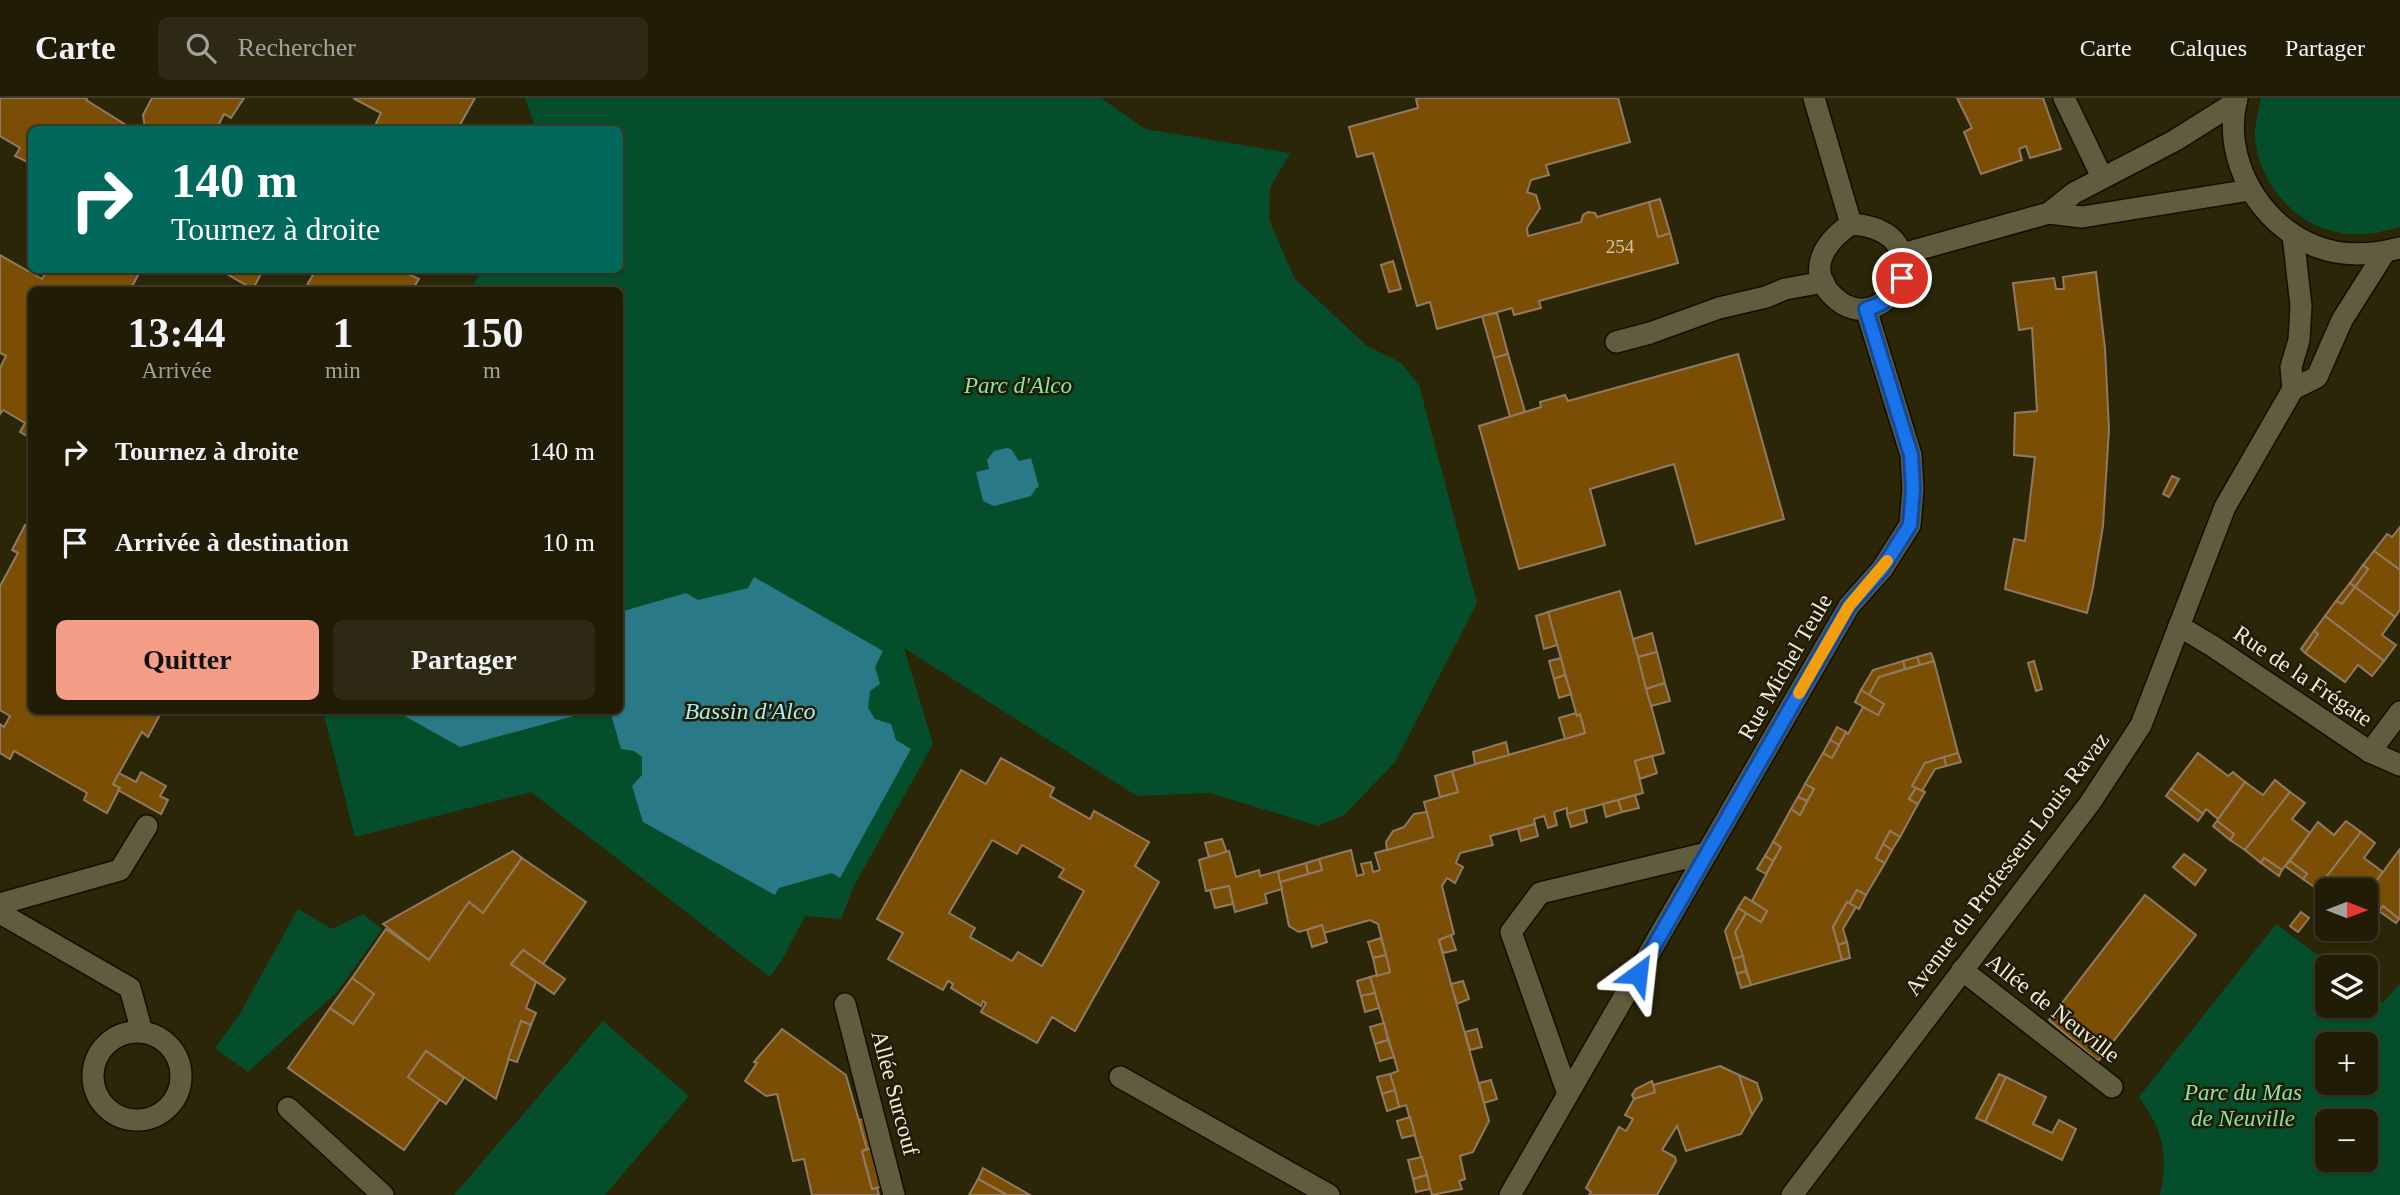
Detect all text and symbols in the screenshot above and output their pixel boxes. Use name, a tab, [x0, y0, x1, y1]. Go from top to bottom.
search box	[158, 17, 648, 80]
icon: search	[182, 29, 220, 67]
text: Carte	[35, 30, 116, 66]
text: Rechercher	[238, 33, 356, 62]
text: Carte	[2080, 35, 2132, 61]
text: Calques	[2170, 35, 2247, 61]
text: Partager	[2285, 35, 2365, 61]
text: 140 m	[171, 153, 298, 208]
icon: right	[56, 154, 147, 245]
text: Tournez à droite	[171, 211, 380, 247]
house number: 254	[1606, 236, 1635, 257]
pin	[1872, 248, 1932, 308]
icon: arrive	[1883, 259, 1921, 297]
text: 13:44	[128, 310, 226, 356]
text: 1	[332, 310, 353, 356]
text: 150	[460, 310, 523, 356]
text: Arrivée	[141, 358, 212, 383]
text: min	[325, 358, 361, 383]
text: m	[483, 358, 501, 383]
park label: Parc d'Alco	[963, 373, 1072, 398]
icon: right	[56, 433, 94, 471]
text: Tournez à droite	[115, 437, 298, 466]
text: 140 m	[529, 437, 595, 466]
icon: arrive	[56, 524, 94, 562]
text: Arrivée à destination	[115, 528, 349, 557]
text: 10 m	[542, 528, 595, 557]
street label: Rue Michel Teule	[1733, 590, 1837, 744]
button: Quitter	[56, 620, 319, 700]
button: Partager	[333, 620, 595, 700]
street label: Rue de la Frégate	[2229, 620, 2377, 732]
water label: Bassin d'Alco	[684, 698, 816, 724]
street label: Avenue du Professeur Louis Ravaz	[1900, 728, 2114, 1000]
north arrow	[2315, 878, 2378, 942]
map controls	[2315, 878, 2378, 1172]
position arrow	[1601, 937, 1675, 1011]
street label: Allée de Neuville	[1981, 948, 2125, 1068]
button: layers	[2315, 955, 2378, 1018]
street label: Allée Surcouf	[866, 1028, 924, 1159]
button: +	[2315, 1032, 2378, 1095]
park label: Parc du Mas de Neuville	[2183, 1080, 2302, 1131]
button: −	[2315, 1109, 2378, 1172]

